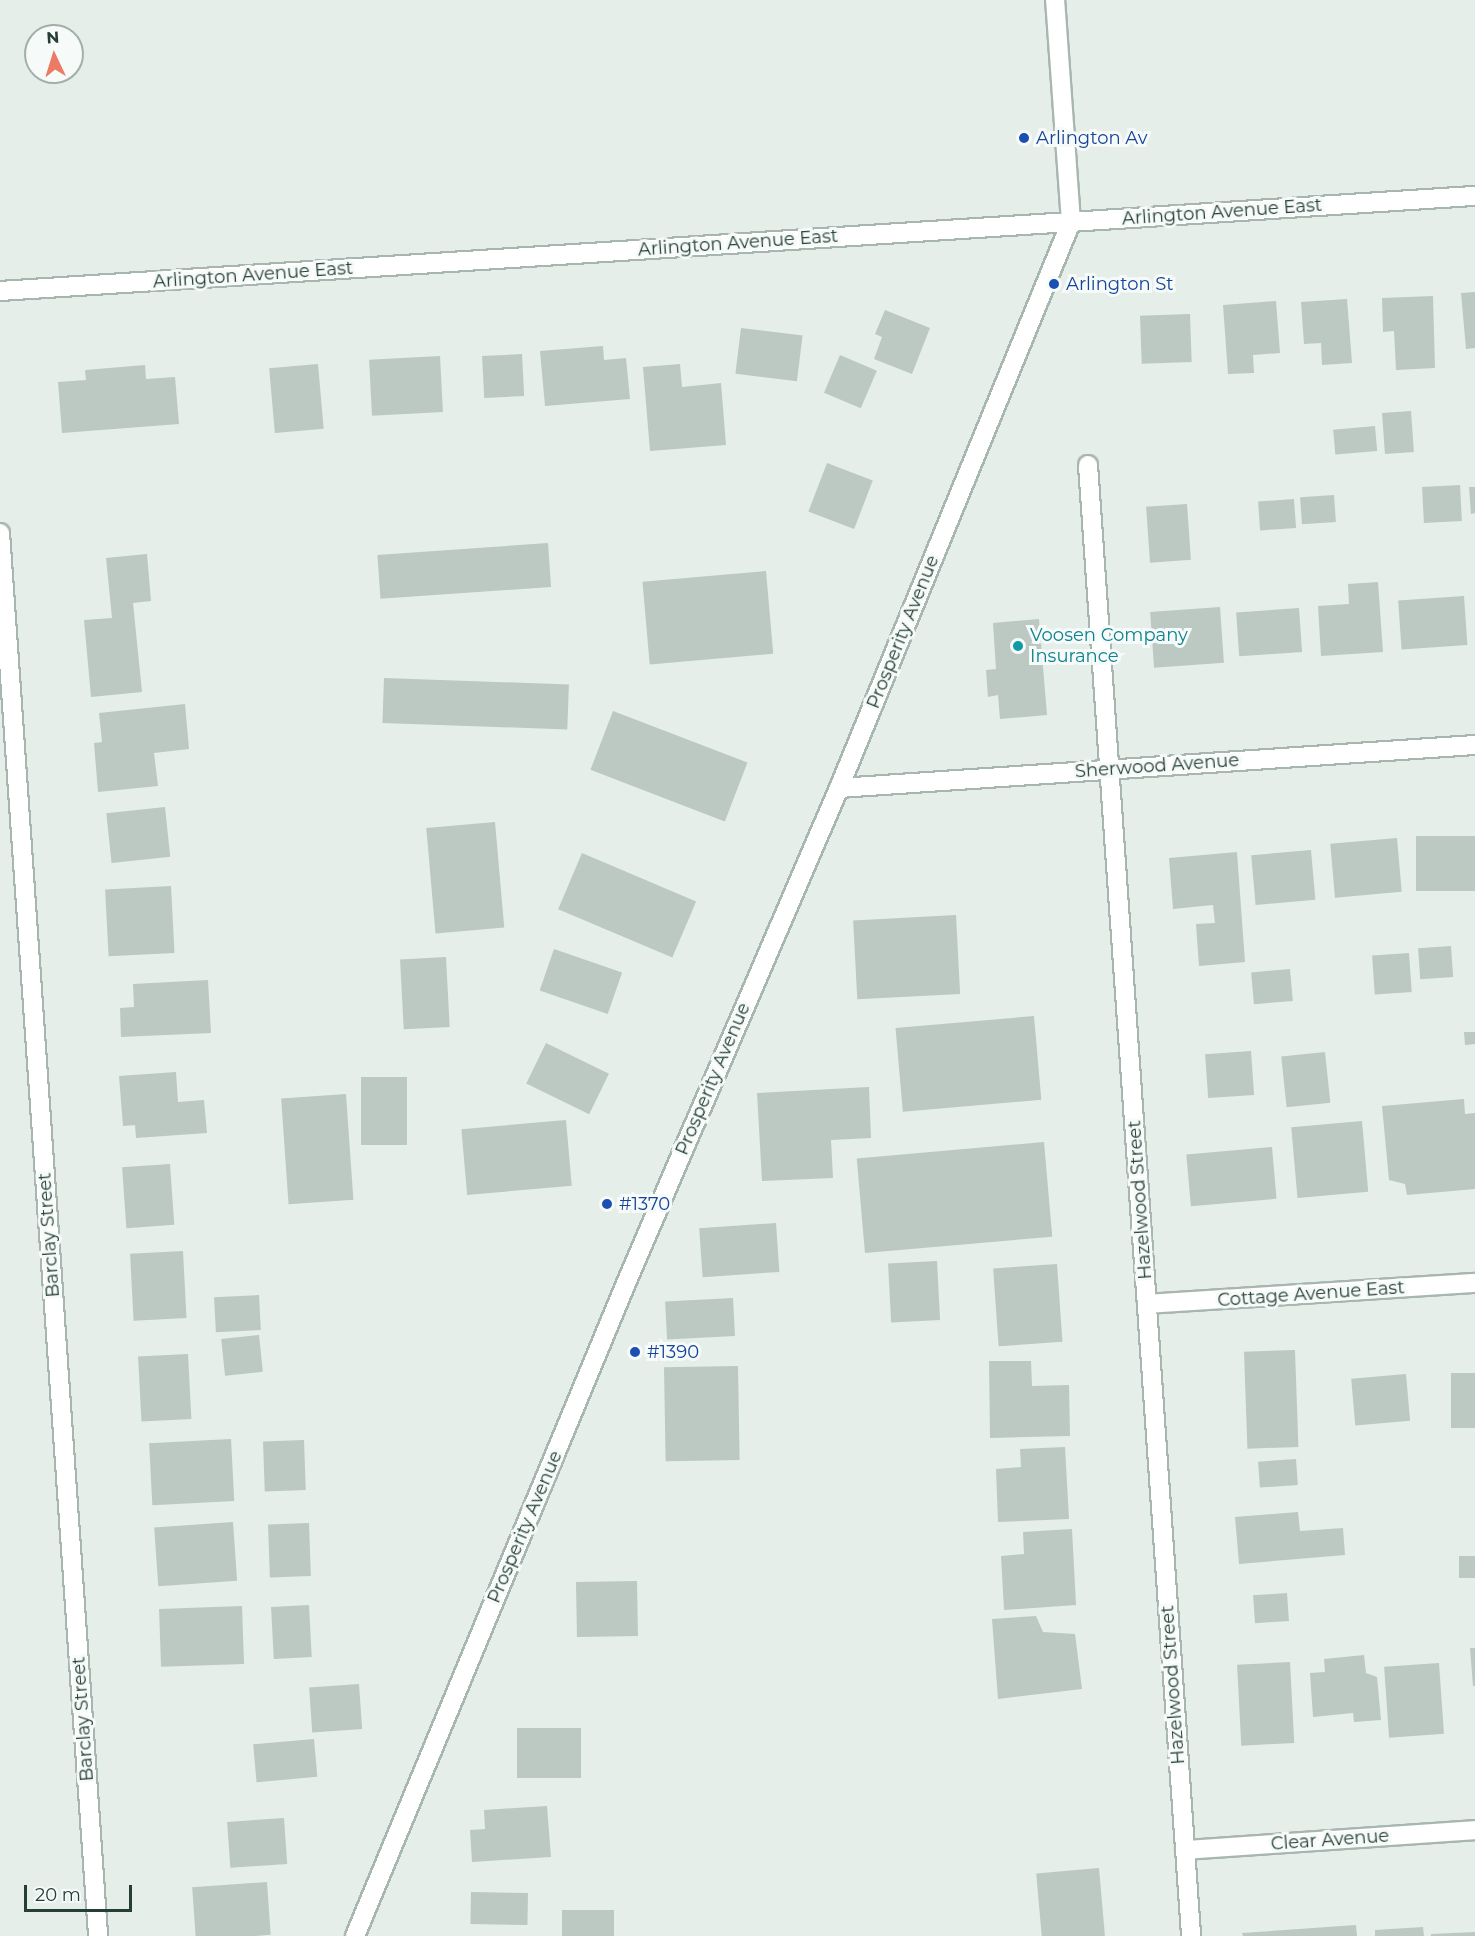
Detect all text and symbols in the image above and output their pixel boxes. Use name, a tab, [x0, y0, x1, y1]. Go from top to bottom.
north arrow	[24, 24, 84, 84]
text: N	[46, 28, 60, 47]
place label: Arlington Av	[1036, 127, 1147, 149]
marker: Arlington Av	[1017, 131, 1031, 145]
street label: Arlington Avenue East	[1121, 194, 1323, 230]
street label: Arlington Avenue East	[637, 225, 839, 261]
street label: Arlington Avenue East	[152, 257, 354, 293]
place label: Arlington St	[1066, 273, 1174, 295]
marker: Arlington St	[1047, 277, 1061, 291]
street label: Prosperity Avenue	[862, 552, 944, 712]
place label: Voosen Company Insurance	[1030, 625, 1188, 668]
marker: Voosen Company Insurance	[1011, 639, 1025, 653]
street label: Sherwood Avenue	[1074, 749, 1240, 783]
street label: Prosperity Avenue	[671, 1000, 755, 1158]
street label: Hazelwood Street	[1124, 1120, 1156, 1280]
street label: Barclay Street	[34, 1172, 64, 1298]
place label: #1370	[619, 1193, 670, 1215]
marker: #1370	[600, 1197, 614, 1211]
street label: Cottage Avenue East	[1217, 1277, 1405, 1311]
place label: #1390	[647, 1341, 699, 1363]
marker: #1390	[628, 1345, 642, 1359]
street label: Prosperity Avenue	[483, 1448, 567, 1606]
street label: Hazelwood Street	[1157, 1605, 1189, 1765]
street label: Barclay Street	[68, 1656, 98, 1782]
street label: Clear Avenue	[1270, 1825, 1390, 1855]
scale bar	[27, 1873, 135, 1911]
text: 20 m	[35, 1884, 81, 1906]

